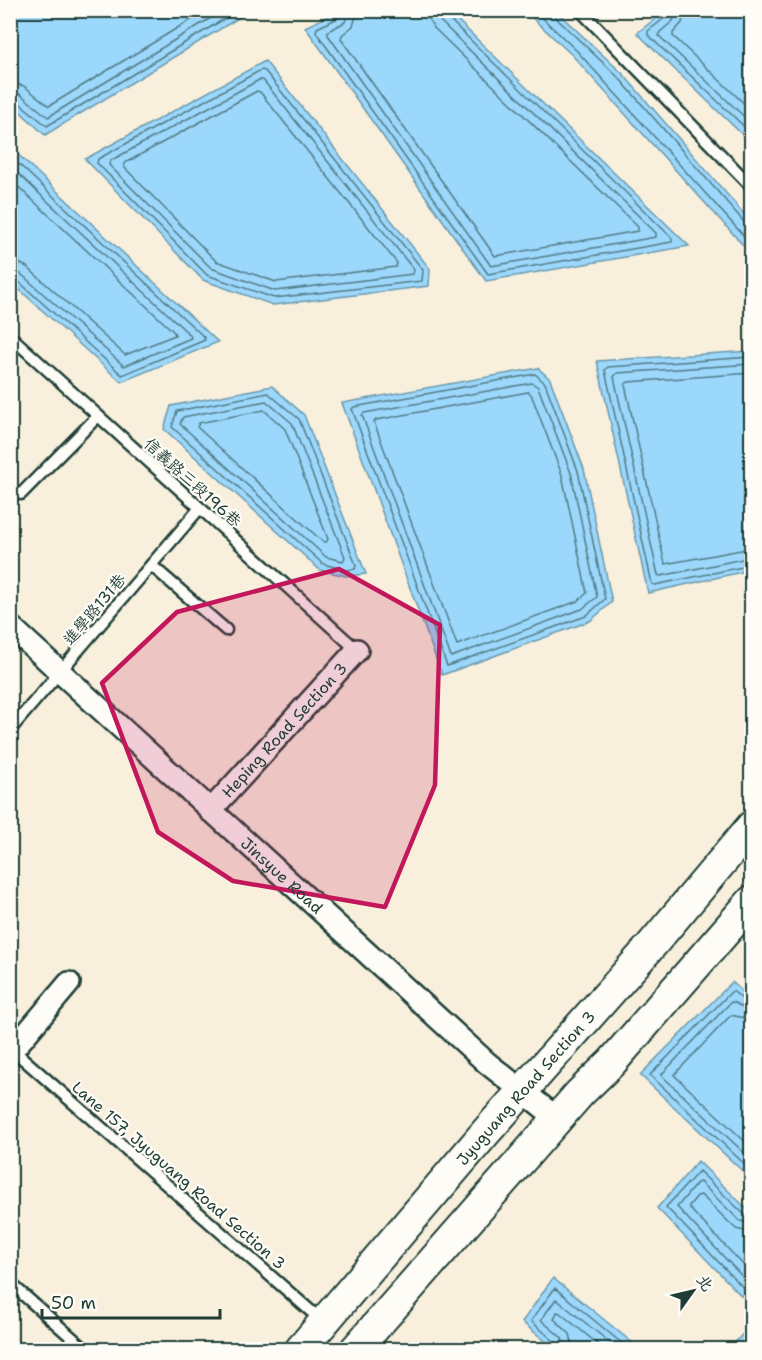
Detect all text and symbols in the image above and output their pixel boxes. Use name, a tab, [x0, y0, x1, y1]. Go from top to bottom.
street label: 信義路三段196巷	[140, 433, 246, 532]
street label: 進學路131巷	[58, 569, 130, 649]
street label: Heping Road Section 3	[217, 658, 352, 802]
street label: Jinsyue Road	[236, 833, 327, 919]
street label: Jyuguang Road Section 3	[452, 1006, 600, 1170]
street label: Lane 157, Jyuguang Road Section 3	[67, 1077, 290, 1274]
north arrow	[663, 1261, 723, 1321]
text: 北	[692, 1270, 718, 1295]
scale bar	[42, 1282, 220, 1320]
text: 50 m	[51, 1291, 96, 1315]

